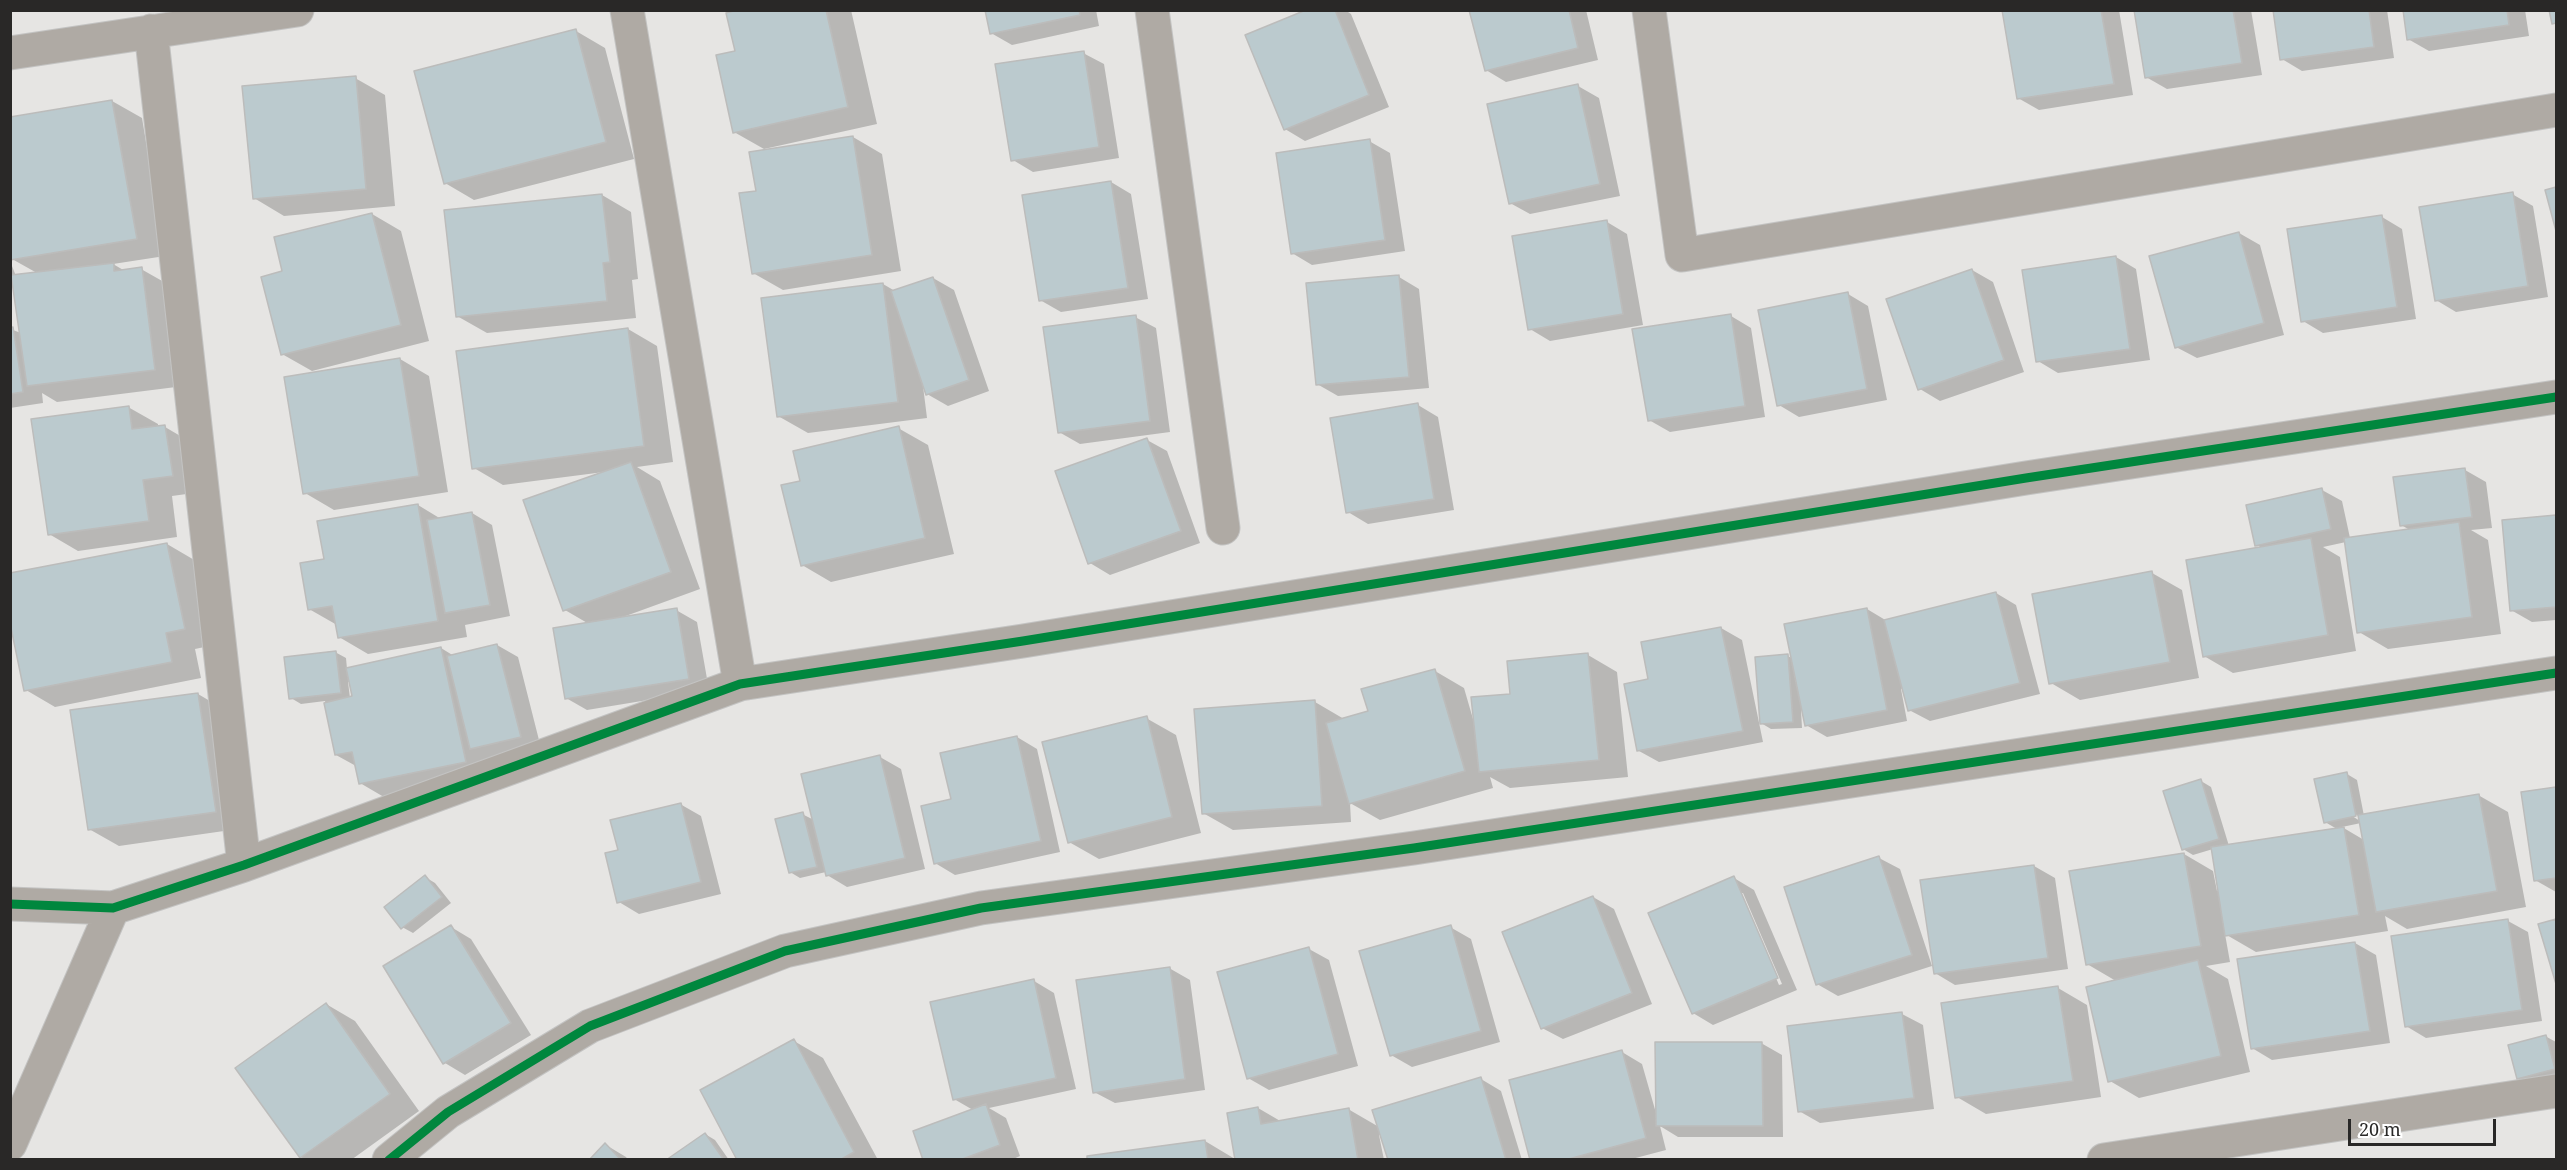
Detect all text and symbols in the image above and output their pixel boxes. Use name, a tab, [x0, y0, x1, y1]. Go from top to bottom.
scale bar	[2351, 1107, 2500, 1145]
text: 20 m	[2359, 1117, 2401, 1141]

